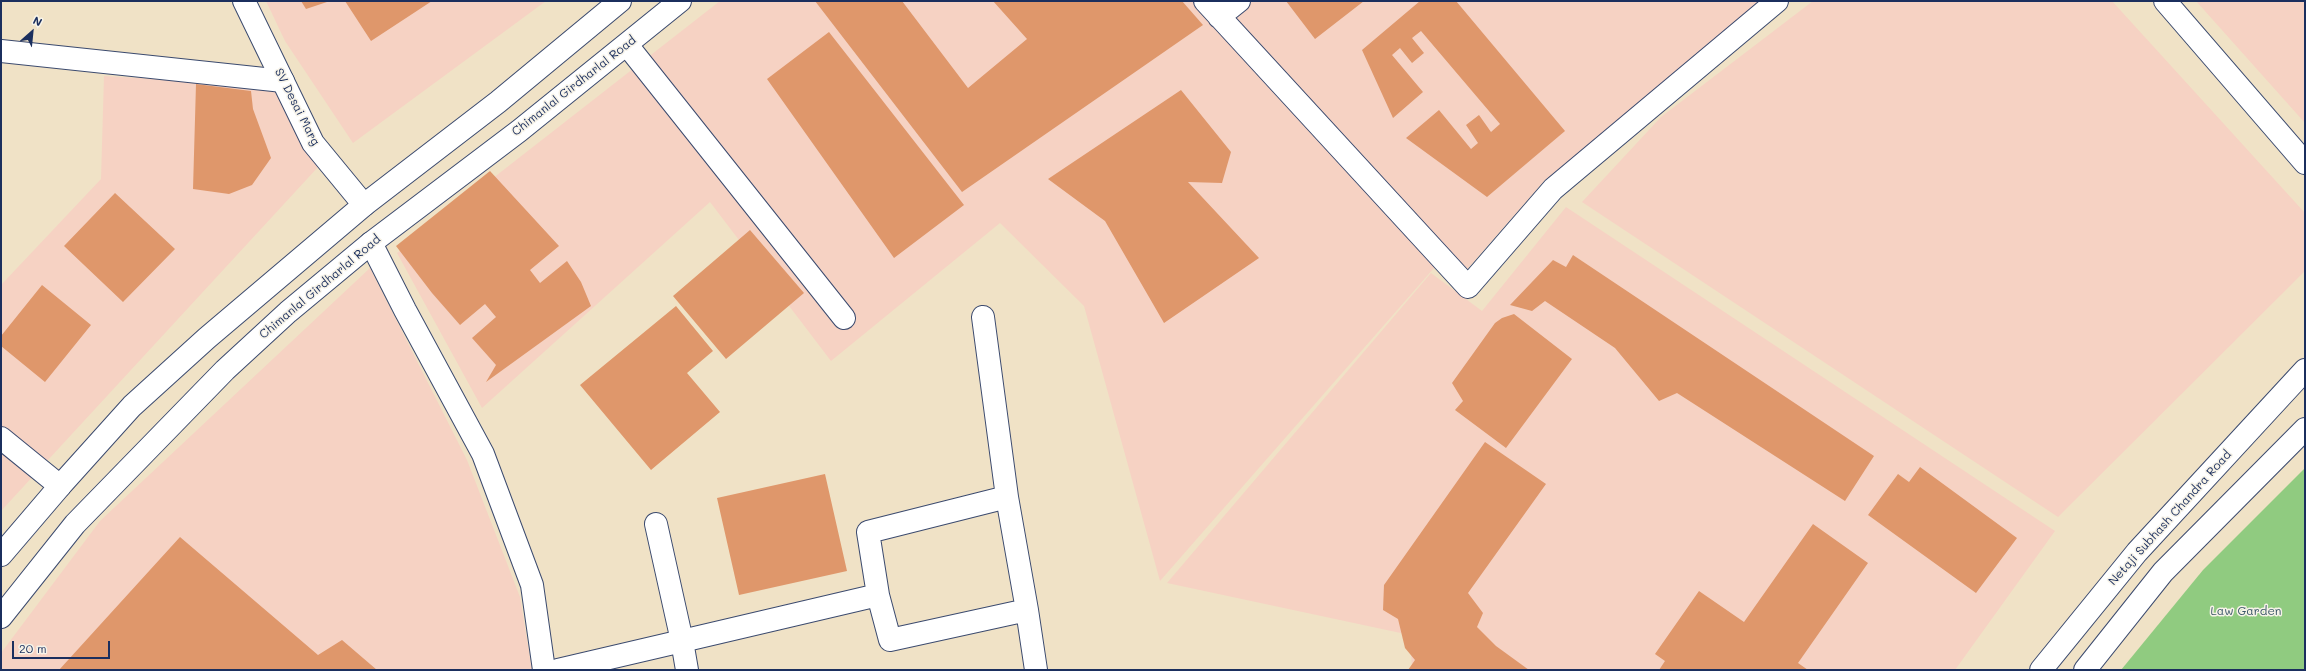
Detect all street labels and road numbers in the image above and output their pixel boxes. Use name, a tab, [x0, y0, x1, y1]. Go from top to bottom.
street label: Chimanlal Girdharlal Road	[509, 33, 639, 139]
street label: SV Desai Marg	[271, 66, 323, 148]
street label: Chimanlal Girdharlal Road	[256, 232, 384, 342]
street label: Netaji Subhash Chandra Road	[2106, 448, 2234, 588]

